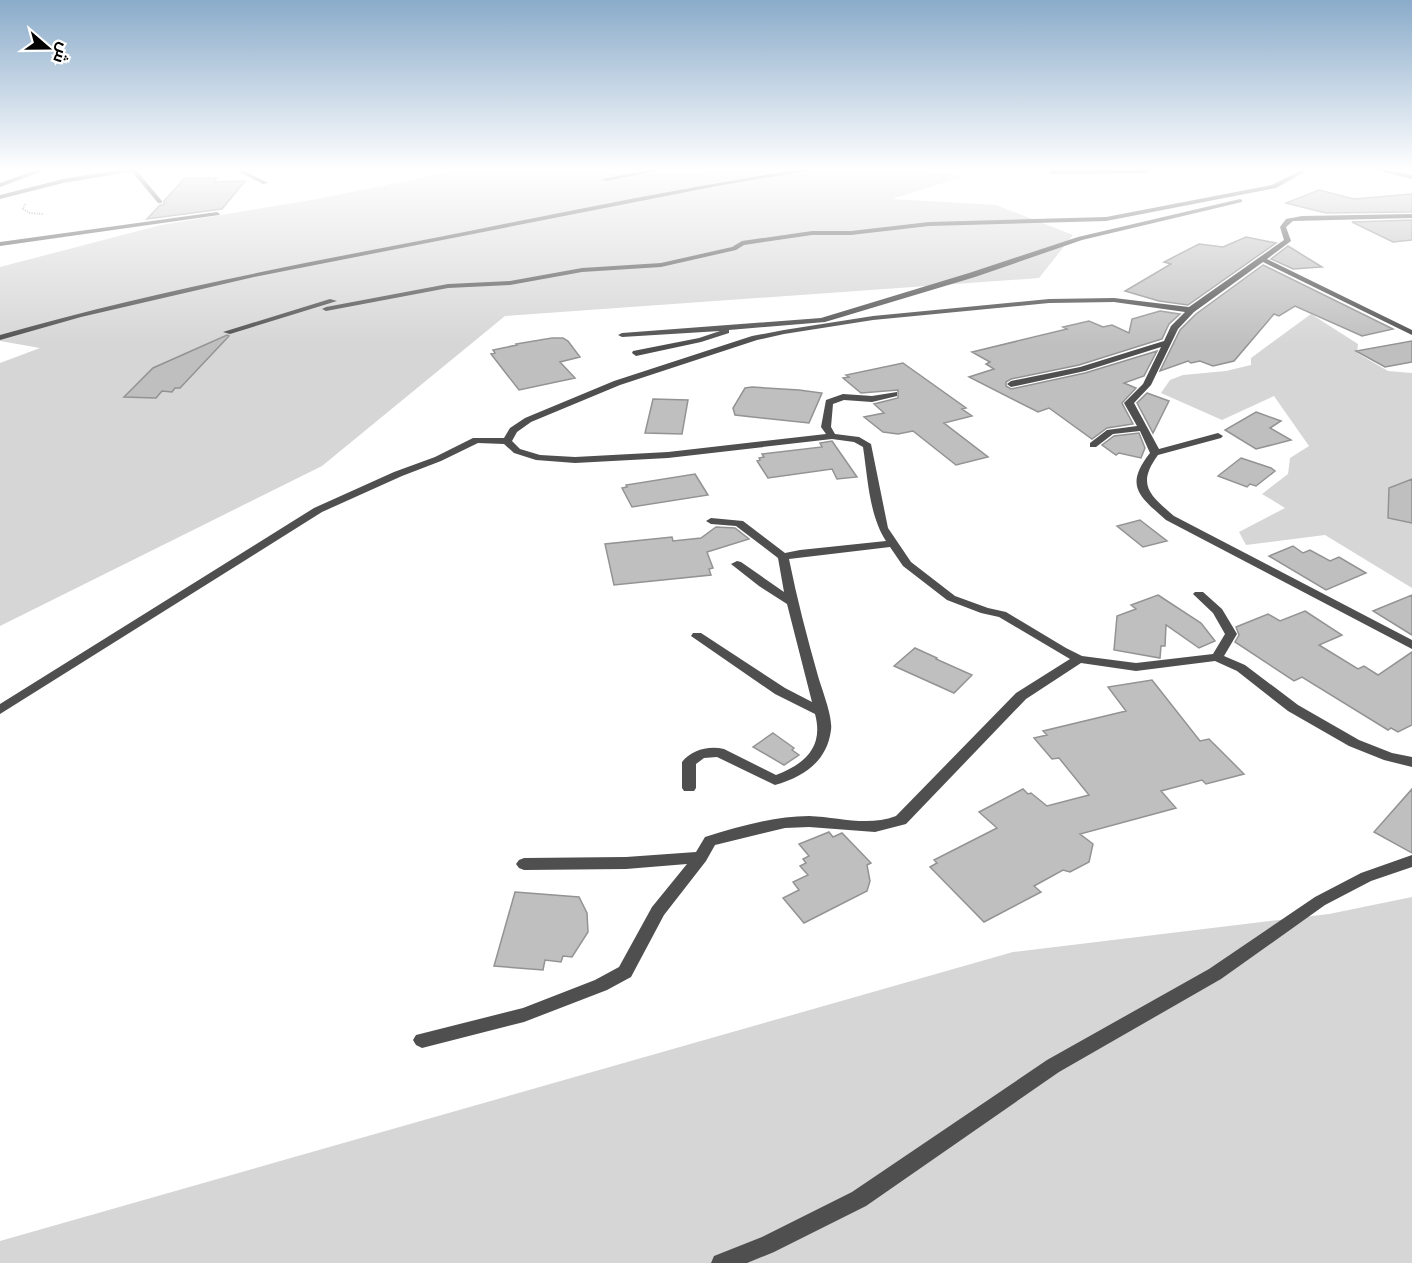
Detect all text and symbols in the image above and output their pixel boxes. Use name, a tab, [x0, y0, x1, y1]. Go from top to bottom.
north arrow	[18, 18, 78, 78]
text: ش	[49, 40, 75, 66]

